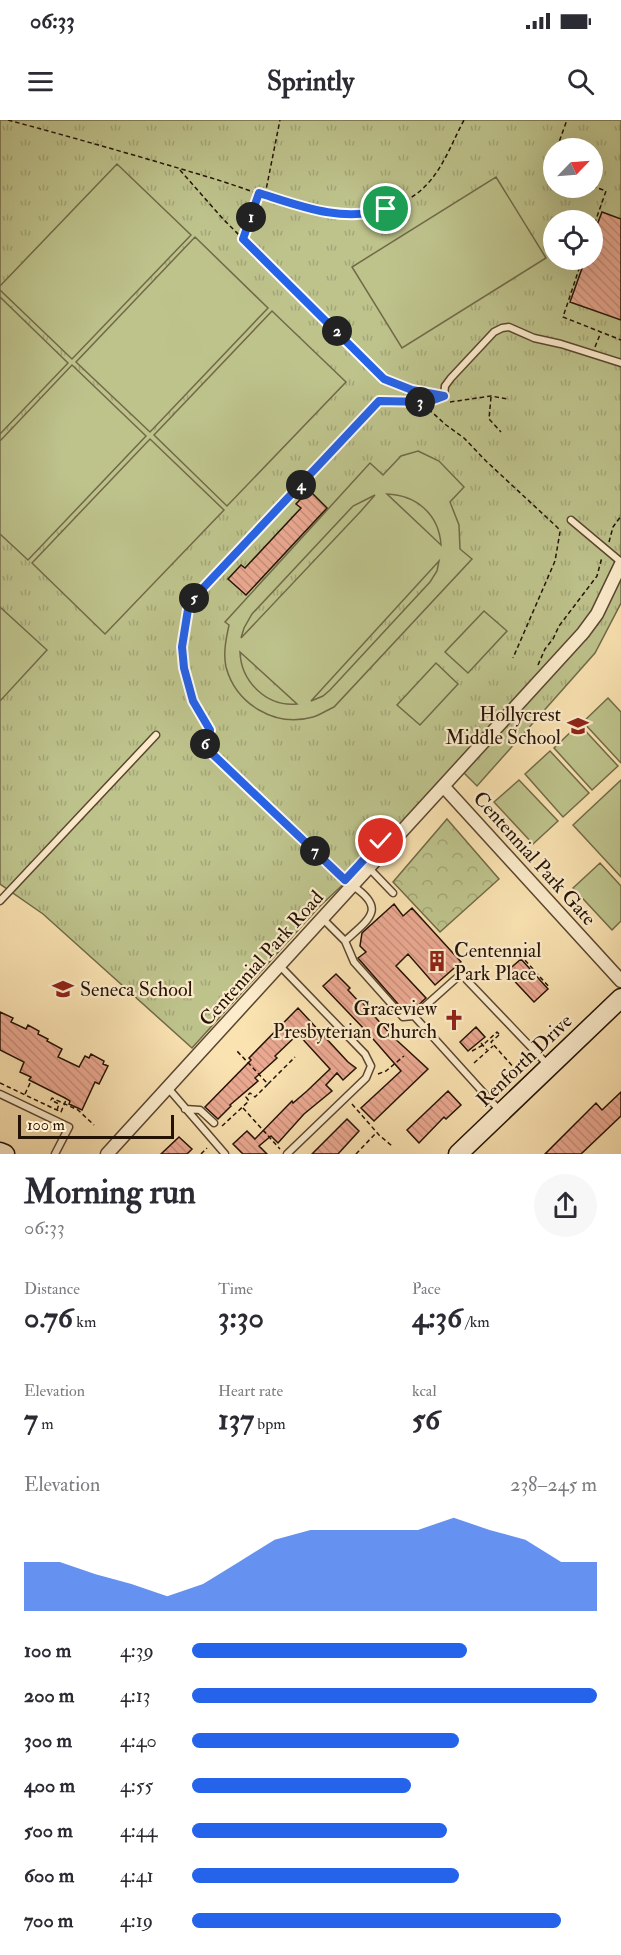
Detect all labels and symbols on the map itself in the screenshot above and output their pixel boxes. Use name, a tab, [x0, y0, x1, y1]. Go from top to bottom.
north arrow	[543, 138, 603, 198]
pin	[360, 183, 411, 234]
pin: 1	[236, 202, 266, 232]
pin: 2	[322, 316, 352, 346]
pin: 3	[405, 387, 435, 417]
pin: 4	[286, 470, 316, 500]
pin: 5	[179, 583, 209, 613]
place label: Hollycrest Middle School	[445, 702, 562, 750]
school or university icon: Hollycrest Middle School	[566, 714, 590, 738]
pin: 6	[190, 729, 220, 759]
street label: Centennial Park Gate	[468, 786, 601, 931]
pin	[355, 815, 406, 866]
pin: 7	[300, 836, 330, 866]
street label: Centennial Park Road	[194, 885, 329, 1031]
place label: Centennial Park Place	[454, 938, 541, 986]
building icon: Centennial Park Place	[425, 949, 449, 973]
school or university icon: Seneca School	[51, 977, 75, 1001]
place label: Seneca School	[80, 977, 193, 1002]
place label: Graceview Presbyterian Church	[273, 996, 438, 1044]
church icon: Graceview Presbyterian Church	[442, 1008, 466, 1032]
street label: Renforth Drive	[471, 1009, 577, 1112]
scale bar	[18, 1112, 174, 1139]

